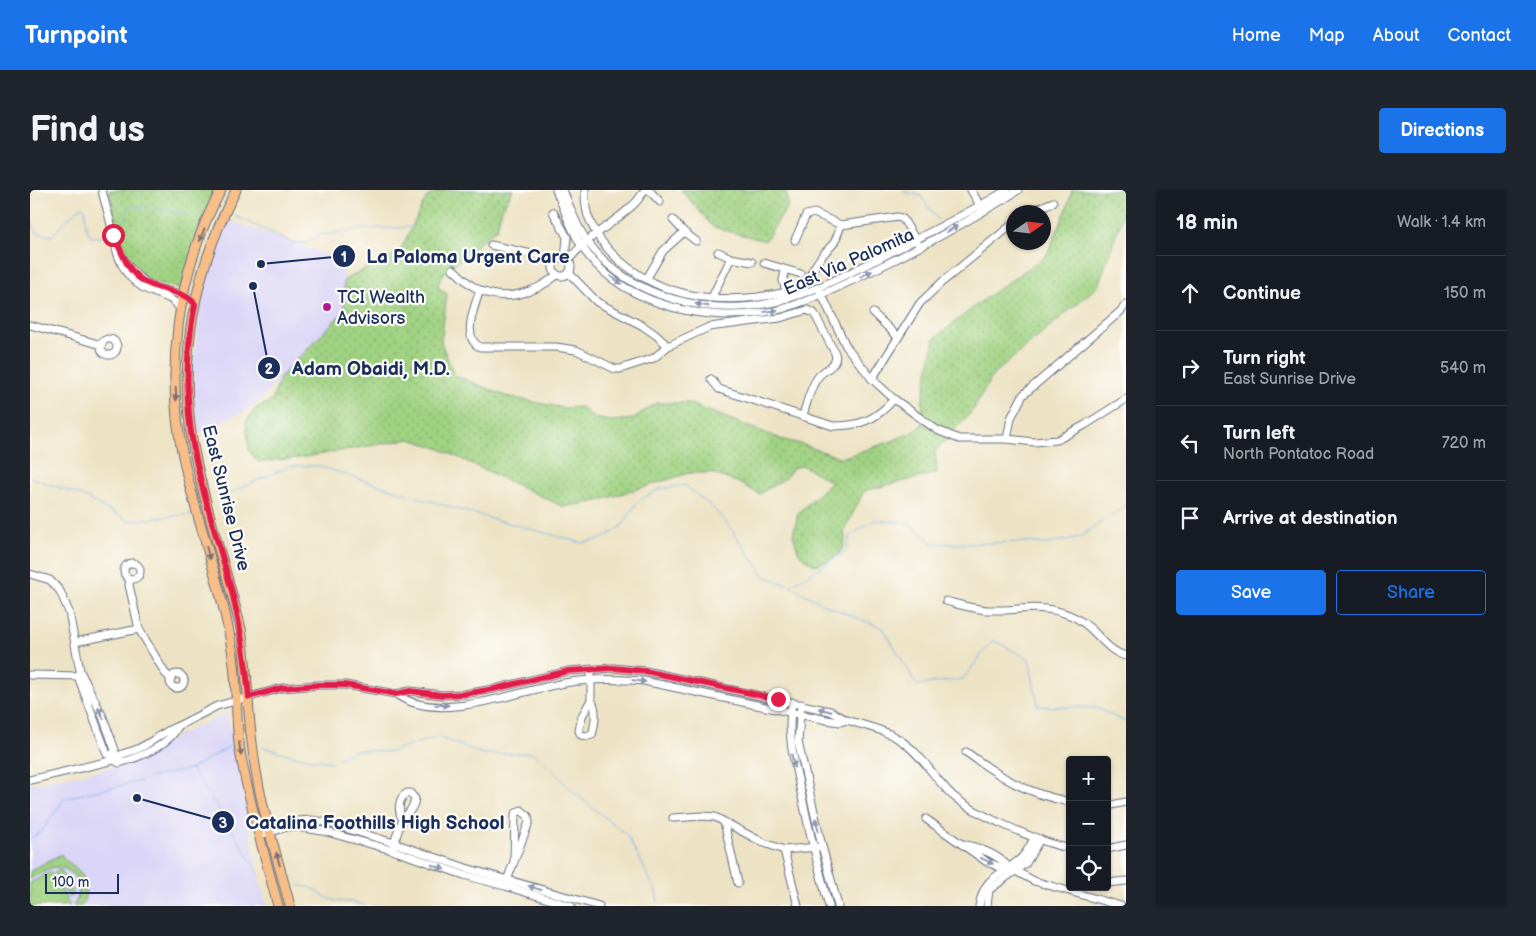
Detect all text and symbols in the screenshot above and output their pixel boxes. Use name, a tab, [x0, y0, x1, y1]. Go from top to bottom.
text: Turnpoint	[25, 21, 128, 50]
text: Home	[1232, 25, 1281, 46]
text: Map	[1309, 25, 1345, 46]
text: About	[1373, 25, 1420, 46]
text: Contact	[1448, 25, 1511, 46]
button: Directions	[1379, 108, 1506, 153]
text: Find us	[30, 109, 145, 152]
north arrow	[1006, 205, 1051, 250]
text: 18 min	[1176, 210, 1238, 235]
text: Walk · 1.4 km	[1397, 213, 1486, 232]
route start	[102, 224, 125, 247]
street label: East Via Palomita	[781, 224, 917, 300]
one-way arrow	[945, 225, 958, 234]
one-way arrow	[198, 227, 205, 242]
callout: La Paloma Urgent Care	[332, 239, 580, 273]
text: La Paloma Urgent Care	[366, 246, 570, 269]
text: 1	[341, 248, 347, 267]
one-way arrow	[859, 270, 873, 278]
one-way arrow	[609, 275, 623, 285]
icon: ahead	[1176, 279, 1204, 307]
text: Continue	[1223, 282, 1301, 305]
text: 150 m	[1444, 284, 1486, 303]
place label: TCI Wealth Advisors	[337, 287, 425, 329]
marker: TCI Wealth Advisors	[321, 301, 333, 313]
one-way arrow	[695, 301, 710, 309]
one-way arrow	[763, 307, 779, 315]
text: Turn right	[1223, 347, 1306, 370]
callout: Adam Obaidi, M.D.	[257, 351, 460, 385]
icon: right	[1176, 354, 1204, 382]
text: Adam Obaidi, M.D.	[291, 358, 450, 381]
text: 540 m	[1440, 359, 1486, 378]
text: 2	[265, 360, 274, 379]
text: East Sunrise Drive	[1223, 370, 1356, 389]
one-way arrow	[173, 386, 181, 402]
text: Turn left	[1223, 422, 1295, 445]
street label: East Sunrise Drive	[198, 423, 254, 573]
icon: left	[1176, 429, 1204, 457]
text: 720 m	[1442, 434, 1486, 453]
text: North Pontatoc Road	[1223, 445, 1374, 464]
icon: arrive	[1176, 504, 1204, 532]
text: Arrive at destination	[1223, 507, 1398, 530]
one-way arrow	[205, 545, 213, 560]
button: Save	[1176, 570, 1326, 615]
button: Share	[1336, 570, 1486, 615]
one-way arrow	[632, 677, 648, 685]
route end	[767, 688, 790, 711]
one-way arrow	[435, 701, 451, 709]
one-way arrow	[97, 706, 105, 720]
one-way arrow	[817, 706, 832, 714]
one-way arrow	[237, 742, 245, 758]
one-way arrow	[790, 753, 798, 769]
map controls	[1066, 756, 1111, 891]
button: +	[1066, 756, 1111, 801]
button: −	[1066, 801, 1111, 846]
callout: Catalina Foothills High School	[211, 805, 515, 839]
text: Catalina Foothills High School	[245, 812, 505, 835]
text: 3	[219, 814, 228, 833]
one-way arrow	[813, 817, 821, 832]
button: locate	[1066, 846, 1111, 891]
one-way arrow	[273, 851, 281, 866]
one-way arrow	[980, 857, 994, 865]
one-way arrow	[431, 864, 446, 871]
scale bar	[45, 871, 119, 894]
text: 100 m	[52, 874, 89, 891]
one-way arrow	[528, 884, 543, 891]

